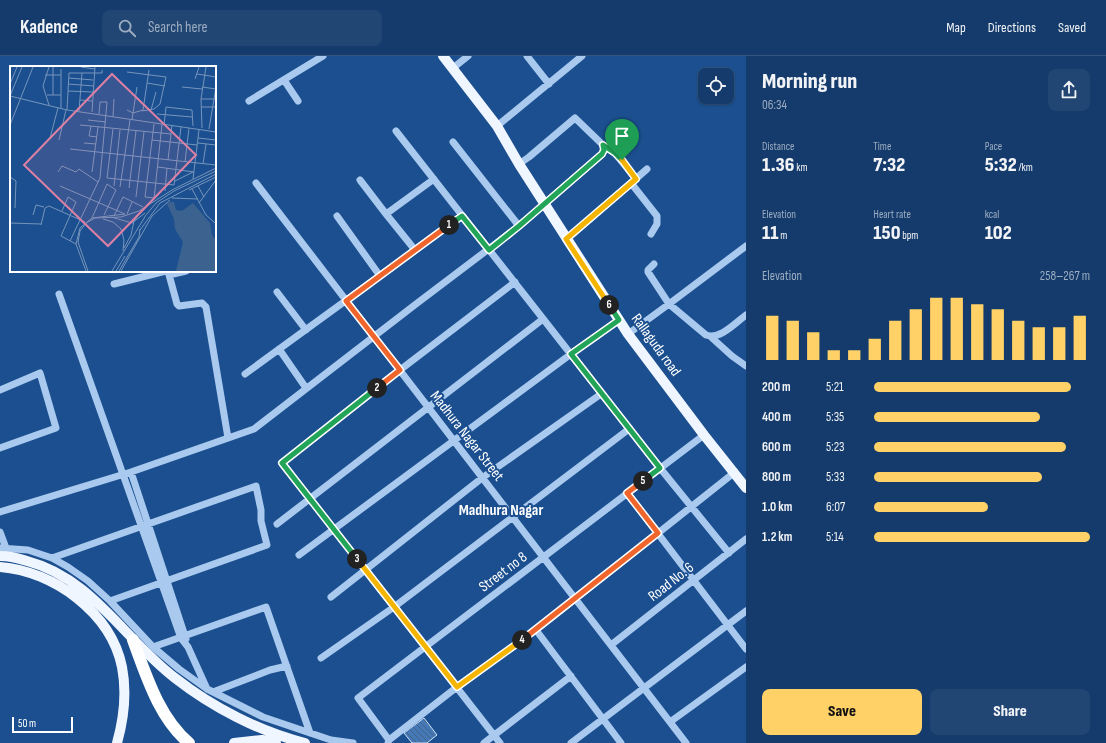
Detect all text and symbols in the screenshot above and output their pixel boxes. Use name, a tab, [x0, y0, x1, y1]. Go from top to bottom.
search box	[102, 10, 382, 46]
text: Kadence	[20, 16, 78, 39]
icon: search	[116, 17, 138, 39]
text: Search here	[148, 18, 208, 37]
text: Map	[946, 19, 966, 36]
text: Directions	[988, 19, 1036, 36]
text: Saved	[1058, 19, 1086, 36]
inset map	[10, 66, 216, 272]
map controls	[698, 68, 734, 104]
button: locate	[698, 68, 734, 104]
text: Morning run	[762, 68, 857, 95]
button: share	[1048, 69, 1090, 111]
text: 06:34	[762, 97, 787, 113]
pin	[605, 119, 639, 160]
icon: arrive	[611, 125, 633, 147]
text: Distance	[762, 140, 794, 153]
text: Time	[873, 140, 891, 153]
text: Pace	[985, 140, 1002, 153]
text: 1.36	[762, 153, 795, 177]
text: 7:32	[873, 153, 905, 177]
text: 5:32	[985, 153, 1017, 177]
text: km	[795, 161, 808, 174]
text: /km	[1017, 161, 1033, 174]
text: Elevation	[762, 208, 796, 221]
text: Heart rate	[873, 208, 911, 221]
text: kcal	[985, 208, 999, 221]
pin: 1	[439, 215, 459, 235]
text: 1	[447, 218, 451, 231]
text: 11	[762, 221, 778, 245]
text: 150	[873, 221, 901, 245]
text: 102	[985, 221, 1012, 245]
text: m	[778, 229, 787, 242]
text: bpm	[901, 229, 918, 242]
text: Elevation	[762, 268, 802, 284]
text: 258–267 m	[1040, 268, 1090, 284]
pin: 6	[599, 295, 619, 315]
text: 6	[606, 298, 612, 311]
street label: Rallaguda road	[627, 310, 685, 380]
pin: 2	[367, 378, 387, 398]
text: 200 m	[762, 379, 791, 395]
text: 5:21	[826, 379, 844, 395]
text: 2	[375, 381, 379, 394]
street label: Madhura Nagar Street	[426, 387, 508, 485]
text: 400 m	[762, 409, 791, 425]
text: 5:35	[826, 409, 844, 425]
text: 600 m	[762, 439, 791, 455]
text: 5:23	[826, 439, 845, 455]
text: 800 m	[762, 469, 791, 485]
text: 5:33	[826, 469, 845, 485]
pin: 5	[633, 471, 653, 491]
text: 5	[641, 474, 645, 487]
text: 1.0 km	[762, 499, 792, 515]
text: 6:07	[826, 499, 845, 515]
district label: Madhura Nagar	[459, 501, 543, 520]
text: 1.2 km	[762, 529, 792, 545]
text: 5:14	[826, 529, 844, 545]
street label: Street no 8	[475, 548, 531, 596]
pin: 3	[347, 549, 367, 569]
text: 3	[355, 552, 359, 565]
street label: Road No. 6	[644, 558, 698, 606]
pin: 4	[512, 630, 532, 650]
text: 4	[519, 633, 525, 646]
button: Save	[762, 689, 922, 735]
button: Share	[930, 689, 1090, 735]
scale bar	[12, 715, 73, 734]
text: 50 m	[18, 717, 36, 730]

